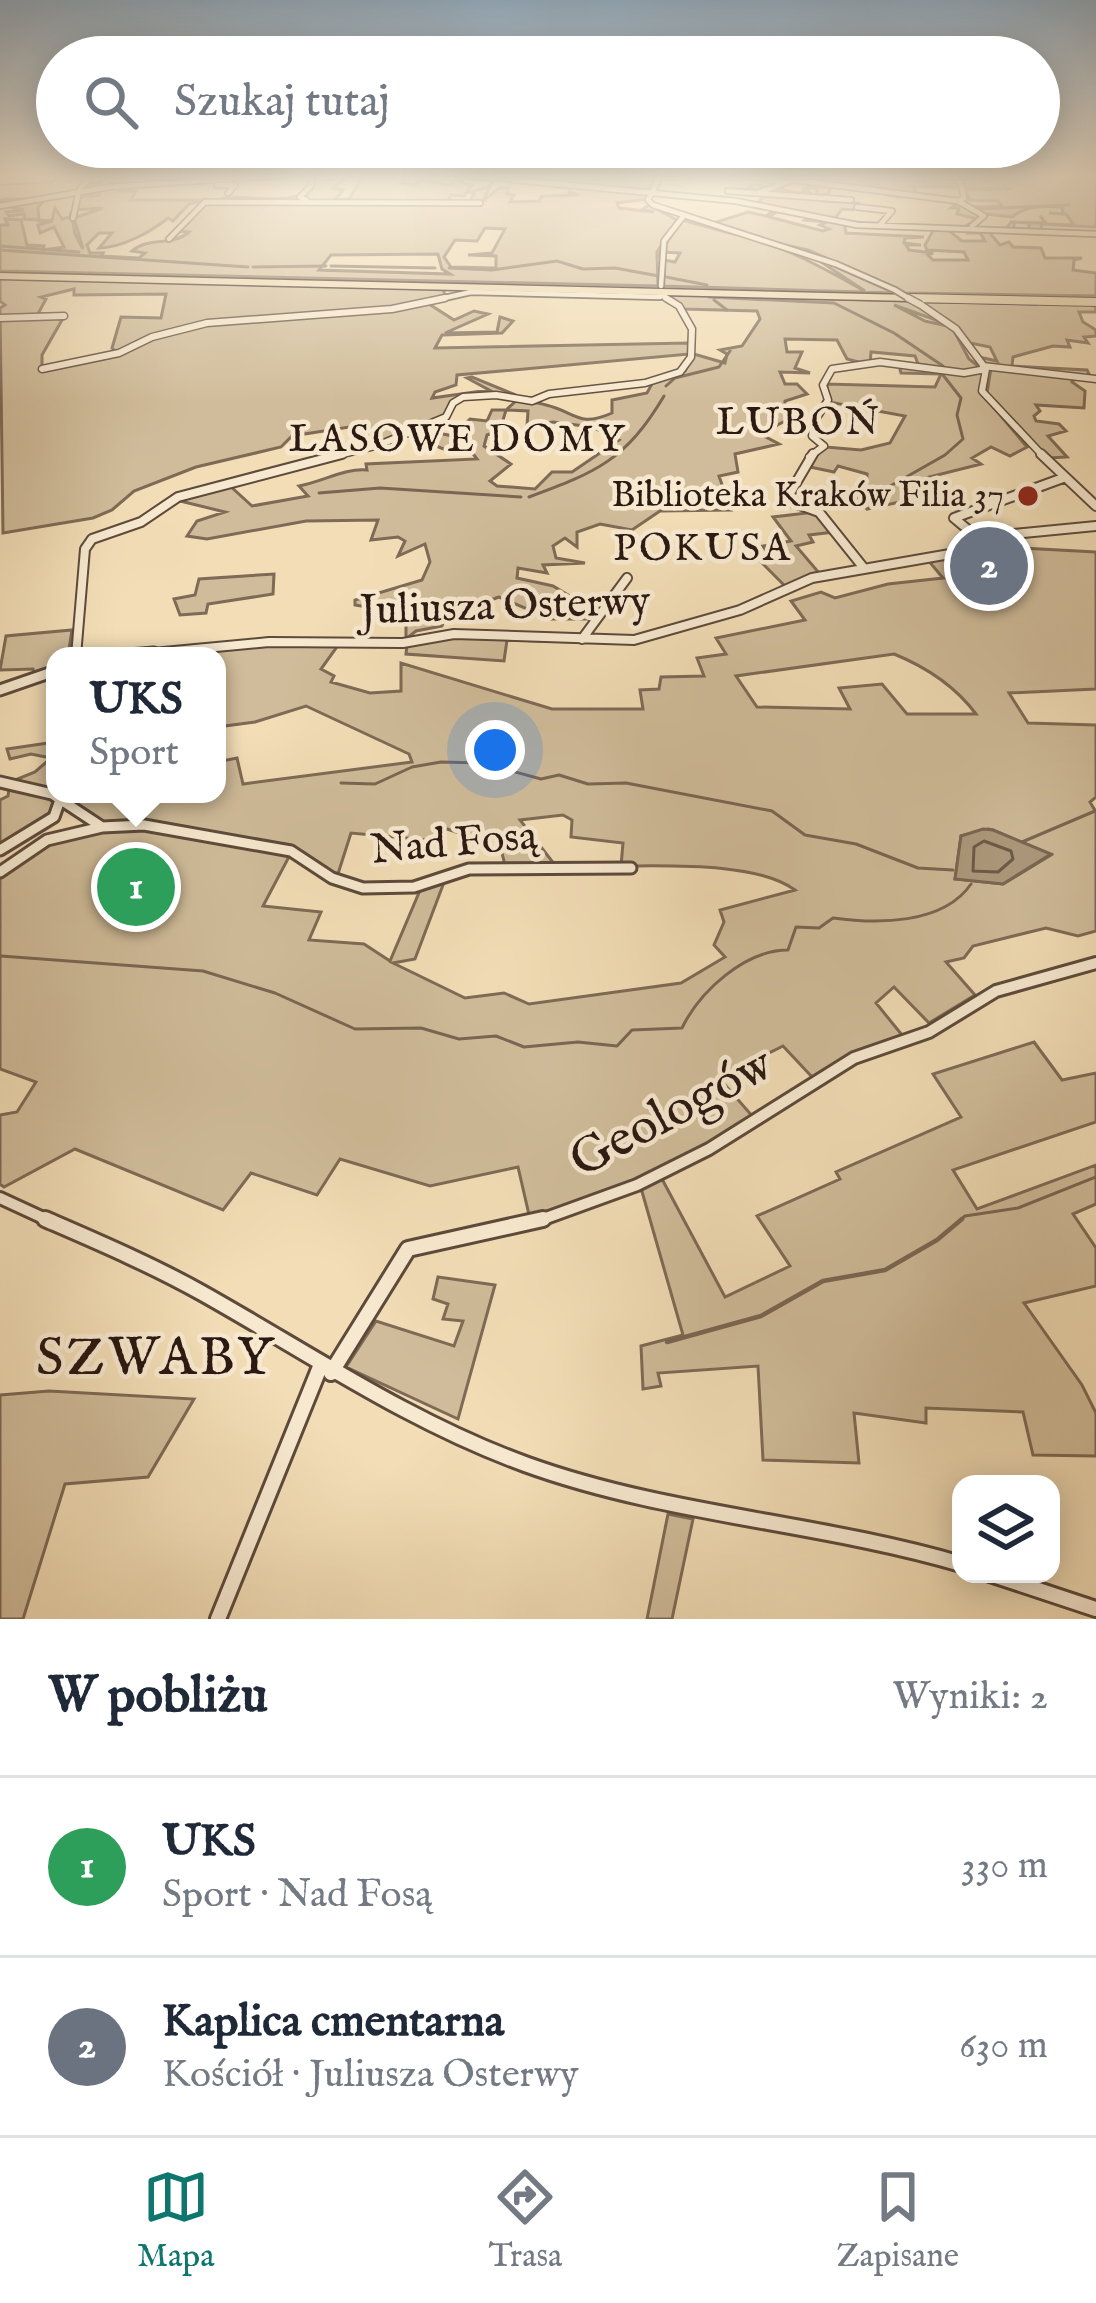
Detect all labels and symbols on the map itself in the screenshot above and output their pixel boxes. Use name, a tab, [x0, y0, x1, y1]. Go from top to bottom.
district label: LUBOŃ	[716, 398, 882, 448]
district label: LASOWE DOMY	[289, 416, 627, 465]
place label: Biblioteka Kraków Filia 37	[611, 473, 1004, 519]
marker: Biblioteka Kraków Filia 37	[1015, 483, 1041, 509]
pin: 2	[950, 521, 1028, 611]
district label: POKUSA	[613, 525, 793, 574]
street label: Juliusza Osterwy	[355, 575, 651, 639]
your location	[465, 720, 525, 780]
street label: Nad Fosą	[369, 810, 541, 878]
pin: 1	[97, 842, 175, 932]
street label: Geologów	[559, 1033, 786, 1194]
district label: SZWABY	[36, 1325, 276, 1394]

